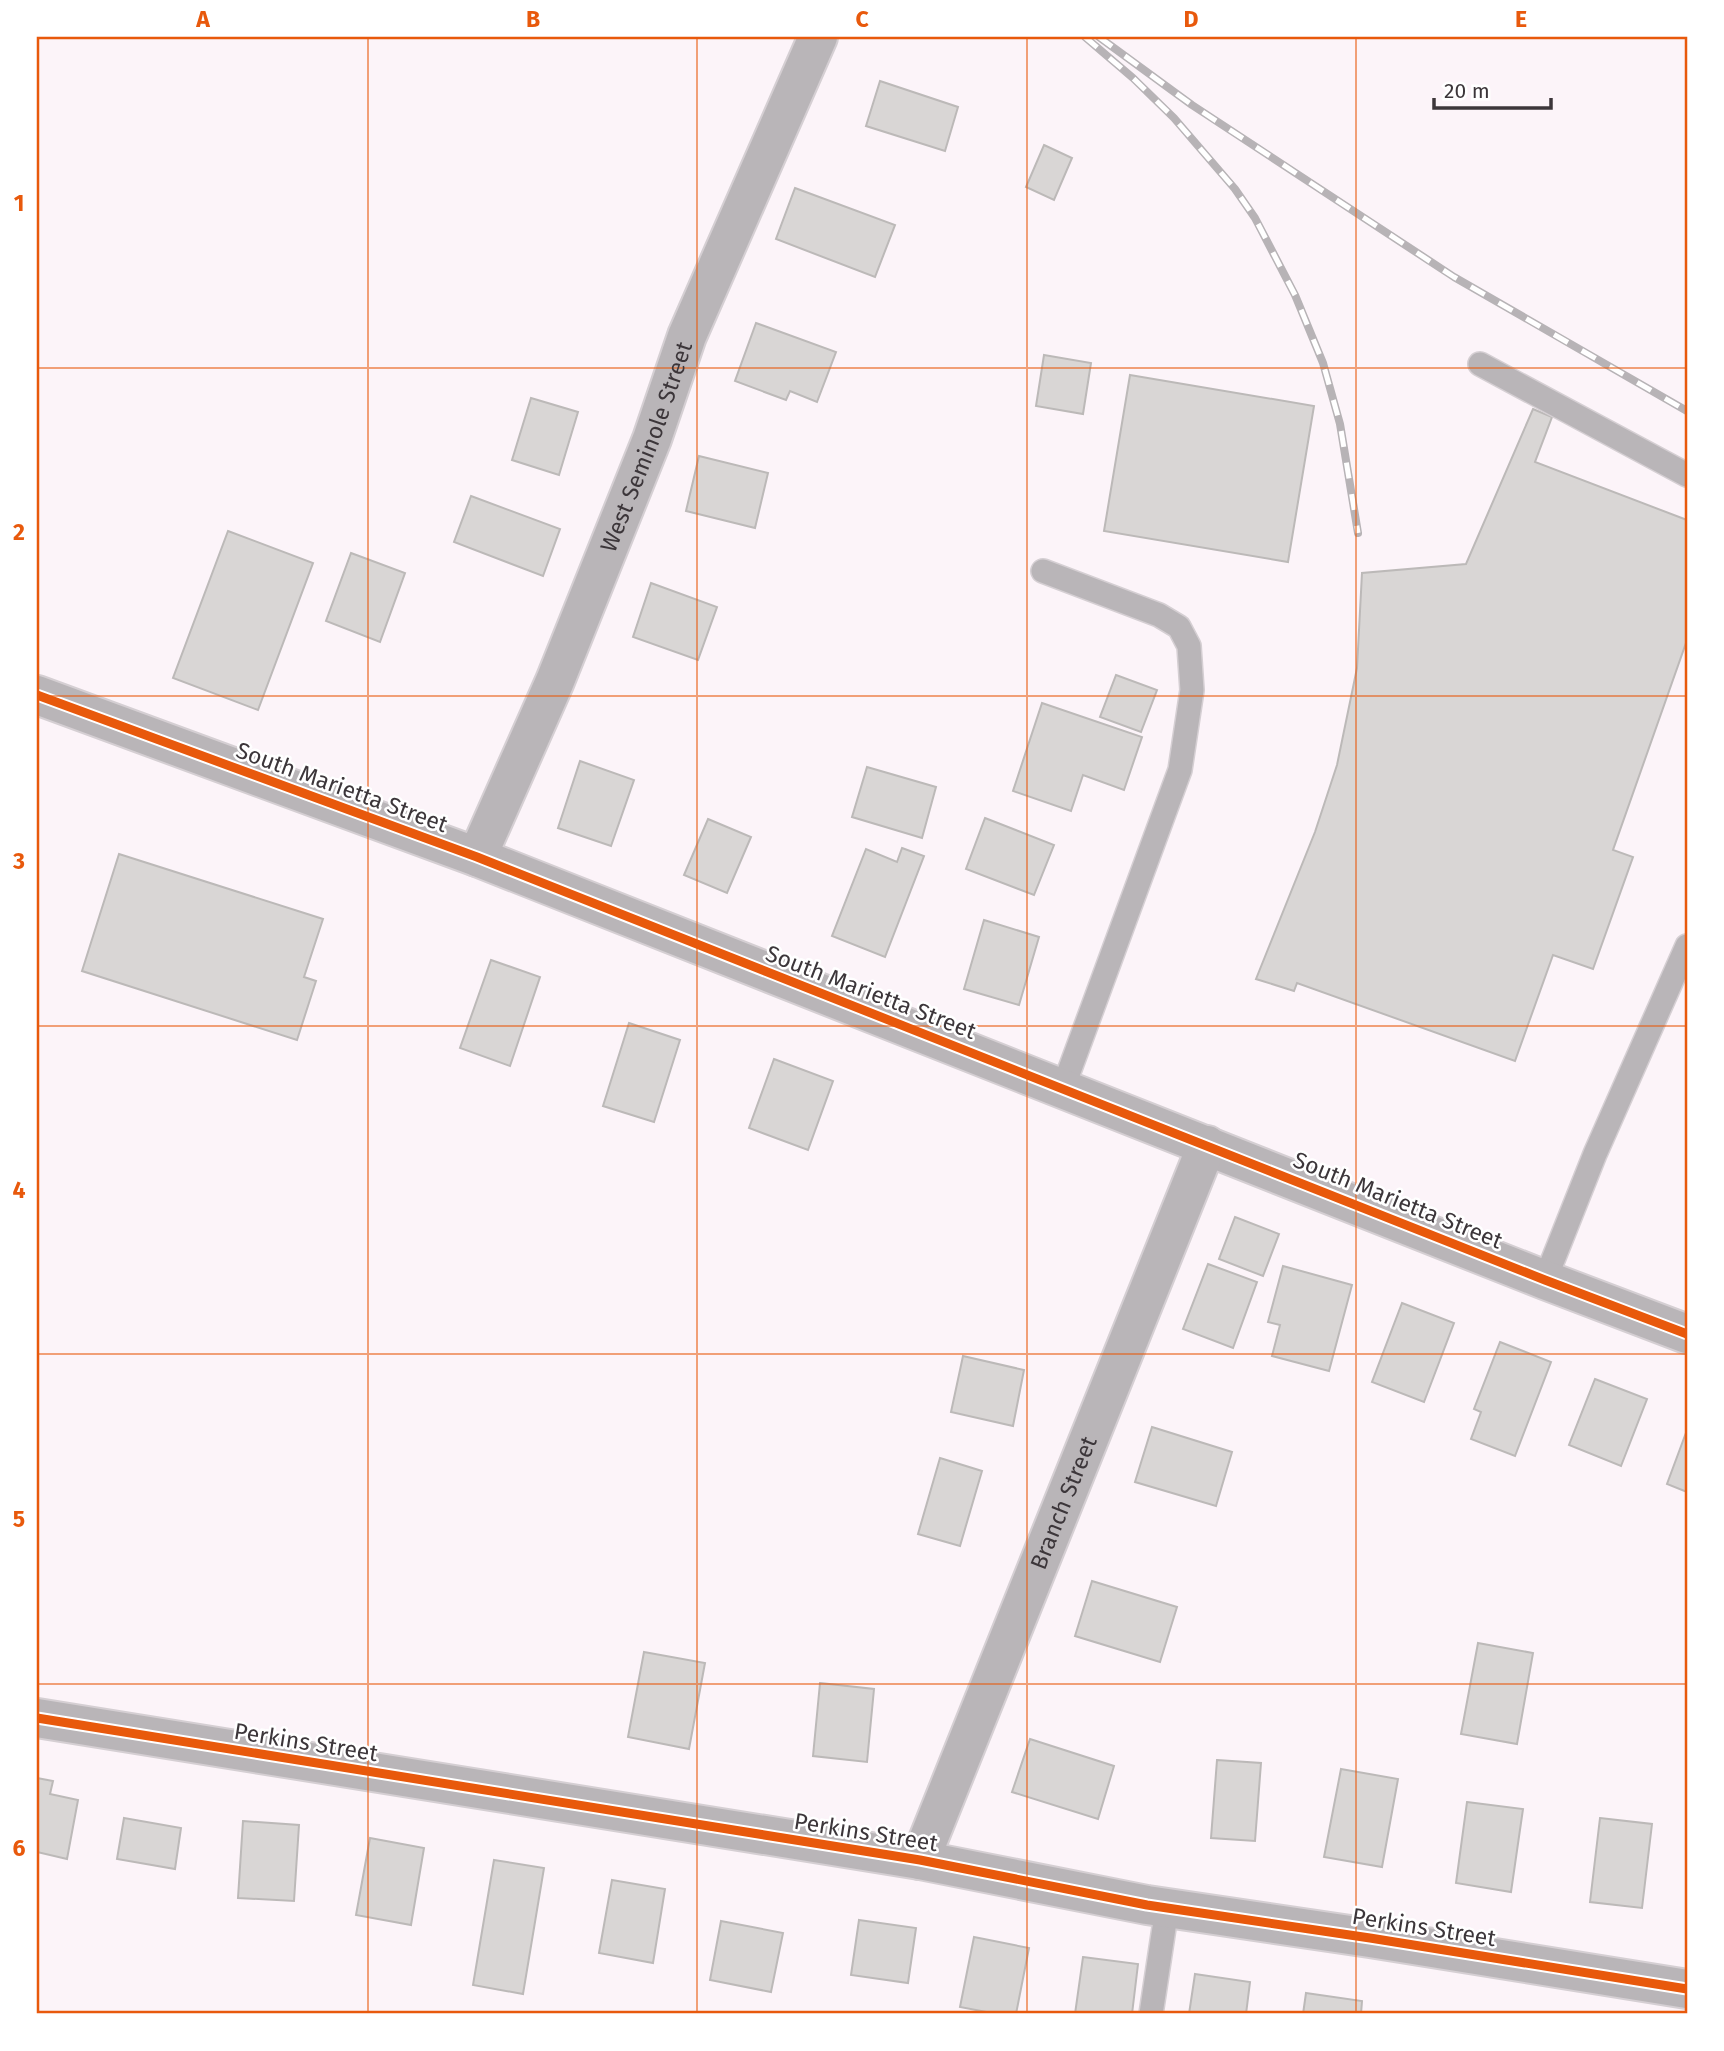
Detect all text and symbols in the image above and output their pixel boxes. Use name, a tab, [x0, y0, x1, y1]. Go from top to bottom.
text: A	[195, 5, 210, 33]
text: B	[526, 5, 540, 33]
text: C	[855, 5, 869, 33]
text: D	[1184, 5, 1199, 33]
text: E	[1515, 5, 1527, 33]
scale bar	[1434, 66, 1551, 110]
text: 20 m	[1444, 78, 1490, 104]
text: 1	[14, 189, 24, 217]
street label: West Seminole Street	[594, 337, 698, 556]
text: 2	[13, 518, 25, 546]
street label: South Marietta Street	[232, 736, 452, 839]
text: 3	[12, 847, 25, 875]
street label: South Marietta Street	[762, 939, 981, 1045]
street label: South Marietta Street	[1289, 1145, 1507, 1255]
text: 4	[13, 1176, 26, 1204]
street label: Branch Street	[1024, 1431, 1103, 1573]
text: 5	[13, 1505, 25, 1533]
street label: Perkins Street	[232, 1717, 381, 1767]
street label: Perkins Street	[792, 1807, 941, 1857]
text: 6	[13, 1834, 26, 1862]
street label: Perkins Street	[1350, 1902, 1499, 1952]

